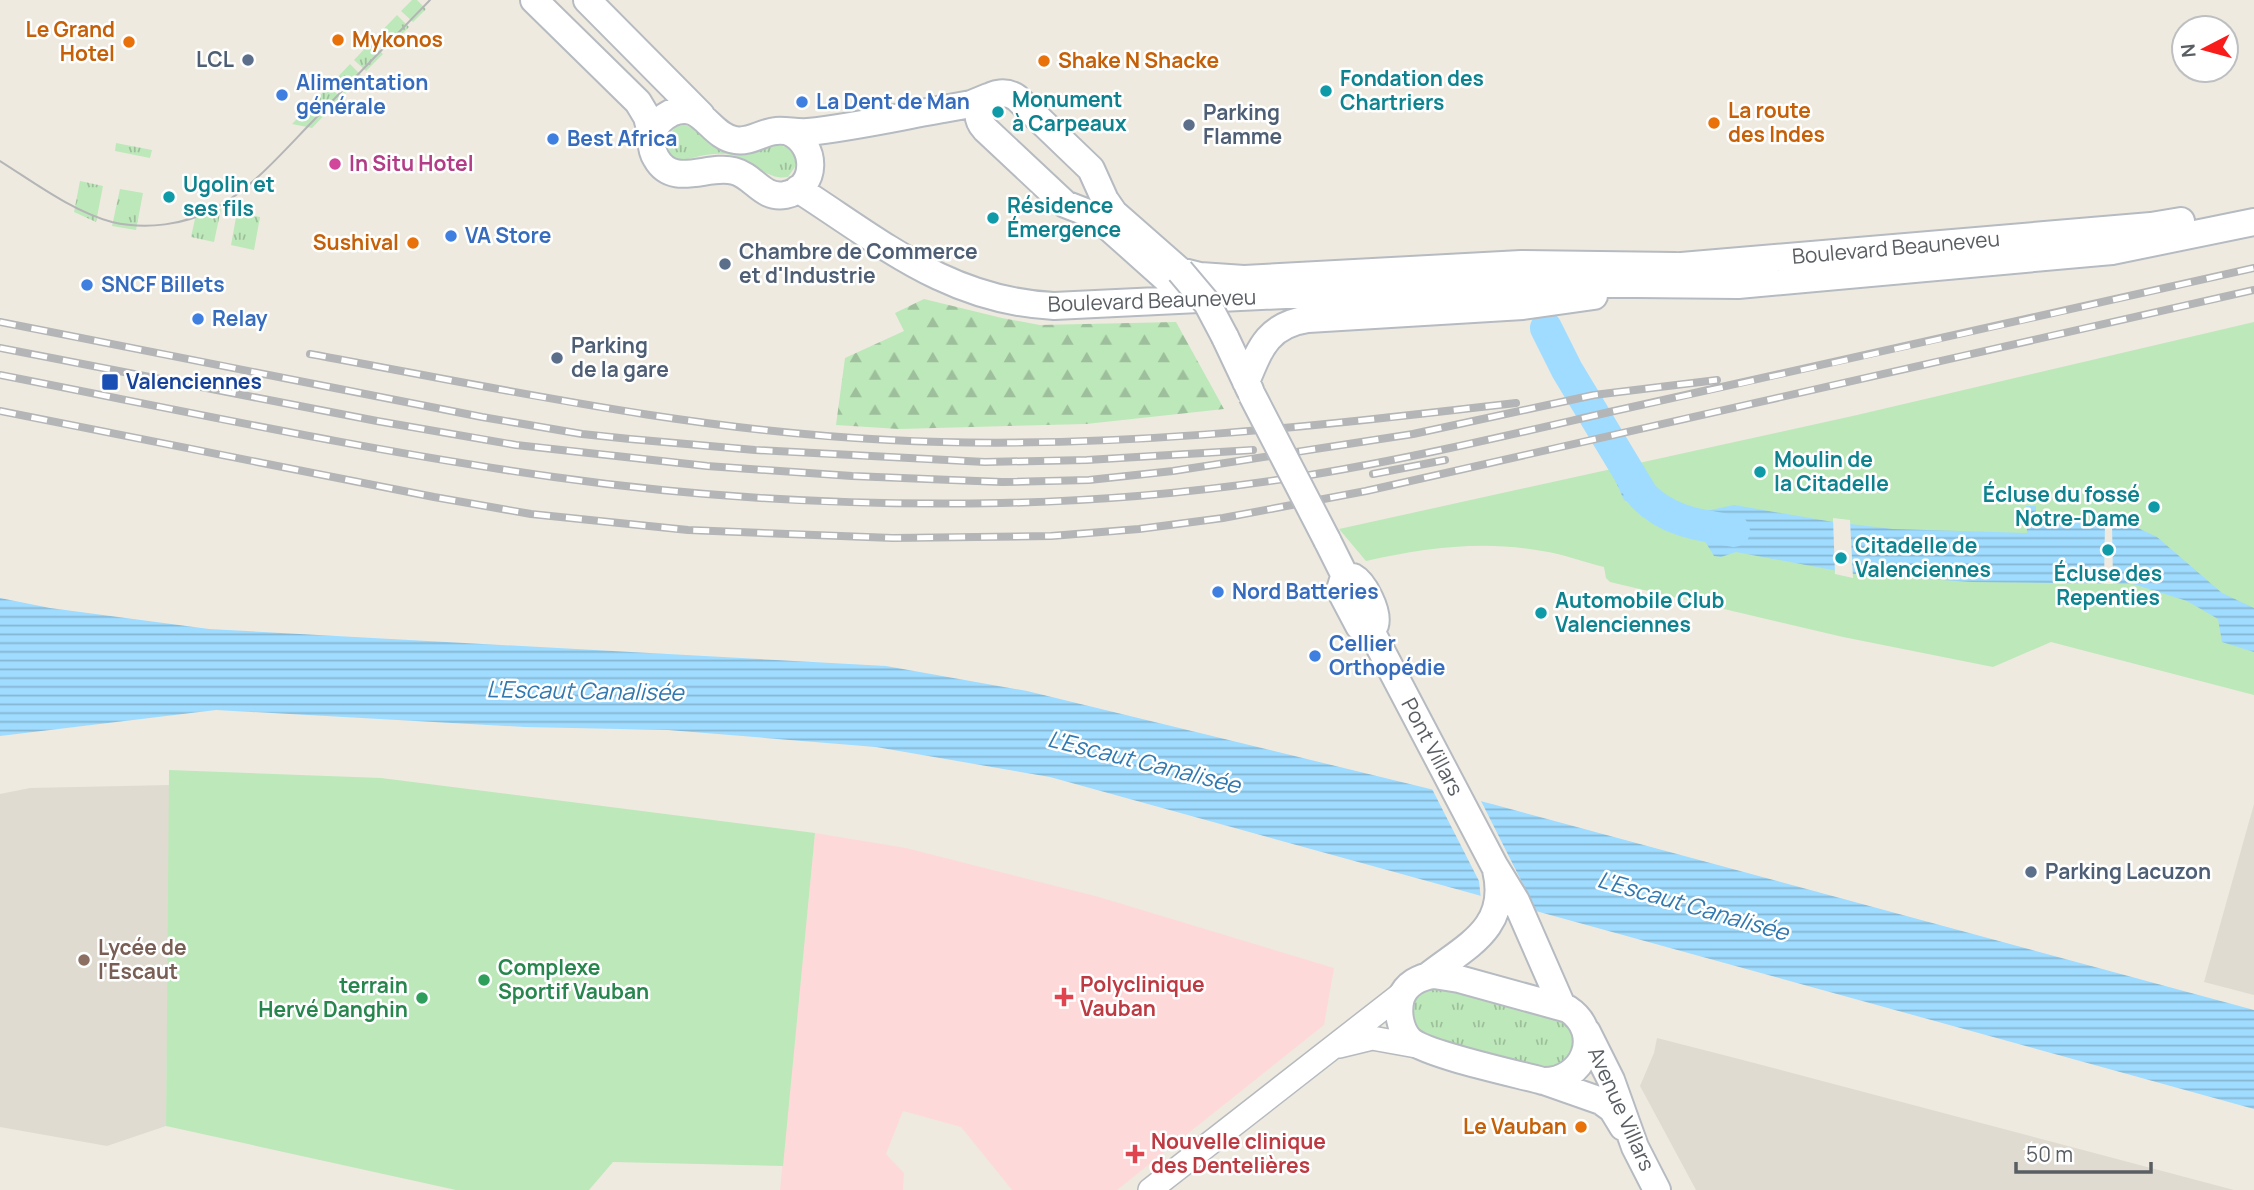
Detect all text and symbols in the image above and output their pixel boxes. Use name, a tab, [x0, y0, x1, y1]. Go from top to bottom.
north arrow	[2170, 14, 2240, 84]
place label: Le Grand Hotel	[25, 15, 115, 67]
place label: Mykonos	[352, 25, 443, 53]
marker: Mykonos	[330, 32, 346, 48]
marker: Le Grand Hotel	[121, 34, 137, 50]
text: N	[2174, 43, 2202, 59]
place label: LCL	[196, 45, 234, 73]
place label: Shake N Shacke	[1058, 46, 1219, 74]
marker: LCL	[240, 52, 256, 68]
marker: Shake N Shacke	[1036, 53, 1052, 69]
place label: Fondation des Chartriers	[1340, 64, 1484, 116]
place label: Alimentation générale	[296, 68, 428, 120]
marker: Fondation des Chartriers	[1318, 83, 1334, 99]
place label: Monument à Carpeaux	[1012, 85, 1127, 137]
marker: Alimentation générale	[274, 87, 290, 103]
place label: La Dent de Man	[816, 87, 970, 115]
marker: La Dent de Man	[794, 94, 810, 110]
place label: La route des Indes	[1728, 96, 1825, 148]
place label: Parking Flamme	[1203, 98, 1282, 150]
marker: Monument à Carpeaux	[990, 104, 1006, 120]
marker: La route des Indes	[1706, 115, 1722, 131]
marker: Parking Flamme	[1181, 117, 1197, 133]
place label: Best Africa	[567, 124, 677, 152]
marker: Best Africa	[545, 131, 561, 147]
place label: In Situ Hotel	[349, 149, 474, 177]
marker: In Situ Hotel	[327, 156, 343, 172]
place label: Ugolin et ses fils	[183, 170, 275, 222]
marker: Ugolin et ses fils	[161, 189, 177, 205]
place label: Résidence Émergence	[1007, 191, 1121, 243]
marker: Résidence Émergence	[985, 210, 1001, 226]
place label: VA Store	[465, 221, 551, 249]
street label: Boulevard Beauneveu	[1791, 224, 2001, 270]
place label: Sushival	[313, 228, 399, 256]
marker: VA Store	[443, 228, 459, 244]
marker: Sushival	[405, 235, 421, 251]
place label: Chambre de Commerce et d'Industrie	[739, 237, 978, 289]
marker: Chambre de Commerce et d'Industrie	[717, 256, 733, 272]
place label: SNCF Billets	[101, 270, 225, 298]
marker: SNCF Billets	[79, 277, 95, 293]
street label: Boulevard Beauneveu	[1047, 282, 1257, 318]
place label: Relay	[212, 304, 268, 332]
marker: Relay	[190, 311, 206, 327]
place label: Parking de la gare	[571, 331, 669, 383]
marker: Parking de la gare	[549, 350, 565, 366]
place label: Valenciennes	[126, 367, 262, 395]
marker: Valenciennes	[100, 372, 120, 392]
place label: Moulin de la Citadelle	[1774, 445, 1889, 497]
marker: Moulin de la Citadelle	[1752, 464, 1768, 480]
place label: Écluse du fossé Notre-Dame	[1983, 480, 2140, 532]
marker: Écluse du fossé Notre-Dame	[2146, 499, 2162, 515]
place label: Citadelle de Valenciennes	[1855, 531, 1991, 583]
marker: Écluse des Repenties	[2100, 542, 2116, 558]
marker: Citadelle de Valenciennes	[1833, 550, 1849, 566]
place label: Écluse des Repenties	[2054, 559, 2162, 611]
place label: Nord Batteries	[1232, 577, 1379, 605]
marker: Nord Batteries	[1210, 584, 1226, 600]
place label: Automobile Club Valenciennes	[1555, 586, 1724, 638]
marker: Automobile Club Valenciennes	[1533, 605, 1549, 621]
place label: Cellier Orthopédie	[1329, 629, 1445, 681]
marker: Cellier Orthopédie	[1307, 648, 1323, 664]
water label: L'Escaut Canalisée	[486, 672, 686, 708]
street label: Pont Villars	[1395, 693, 1470, 800]
water label: L'Escaut Canalisée	[1045, 722, 1245, 801]
place label: Parking Lacuzon	[2045, 857, 2211, 885]
water label: L'Escaut Canalisée	[1594, 862, 1794, 948]
marker: Parking Lacuzon	[2023, 864, 2039, 880]
place label: Lycée de l'Escaut	[98, 933, 187, 985]
marker: Lycée de l'Escaut	[76, 952, 92, 968]
place label: Complexe Sportif Vauban	[498, 953, 649, 1005]
place label: Polyclinique Vauban	[1080, 970, 1205, 1022]
place label: terrain Hervé Danghin	[258, 971, 408, 1023]
marker: Complexe Sportif Vauban	[476, 972, 492, 988]
marker: Polyclinique Vauban	[1054, 987, 1074, 1007]
marker: terrain Hervé Danghin	[414, 990, 430, 1006]
street label: Avenue Villars	[1582, 1042, 1662, 1175]
place label: Le Vauban	[1463, 1112, 1567, 1140]
marker: Le Vauban	[1573, 1119, 1589, 1135]
place label: Nouvelle clinique des Dentelières	[1151, 1127, 1326, 1179]
scale bar	[2016, 1130, 2151, 1174]
text: 50 m	[2026, 1140, 2073, 1168]
marker: Nouvelle clinique des Dentelières	[1125, 1144, 1145, 1164]

